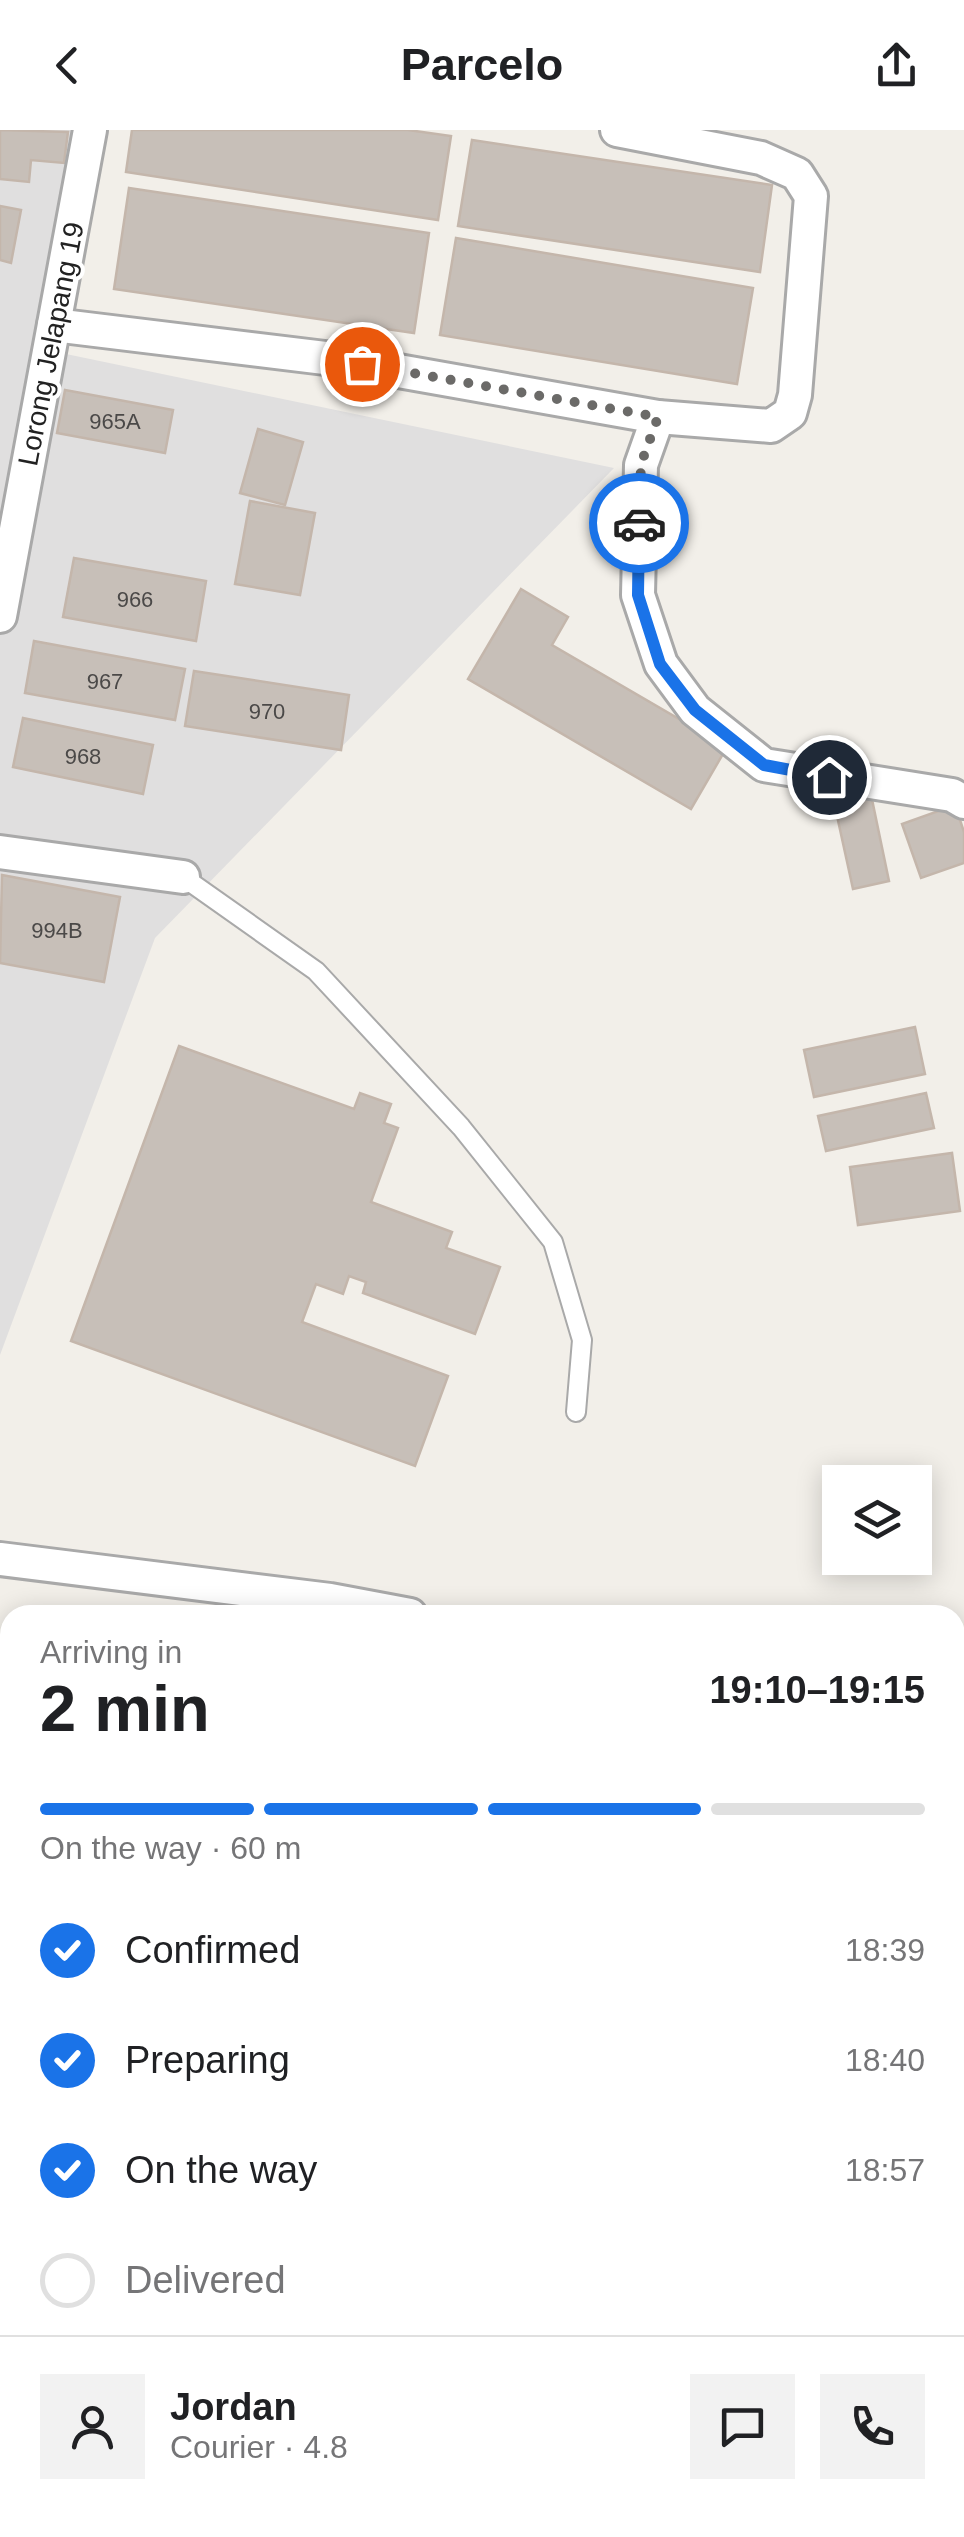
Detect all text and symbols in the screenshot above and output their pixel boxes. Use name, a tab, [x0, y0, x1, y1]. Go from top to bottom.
icon: back	[40, 38, 95, 93]
icon: share	[869, 38, 924, 93]
text: Parcelo	[401, 39, 563, 90]
street label: Lorong Jelapang 19	[12, 220, 90, 468]
pin	[320, 322, 405, 407]
icon: bag	[335, 337, 390, 392]
house number: 965A	[89, 409, 141, 434]
courier	[589, 473, 689, 573]
icon: car	[612, 496, 667, 551]
house number: 966	[117, 587, 153, 612]
house number: 967	[87, 669, 123, 694]
house number: 970	[249, 699, 285, 724]
pin	[787, 735, 872, 820]
house number: 968	[65, 744, 101, 769]
icon: home	[802, 750, 857, 805]
house number: 994B	[31, 918, 83, 943]
map controls	[822, 1465, 932, 1575]
button: layers	[822, 1465, 932, 1575]
text: Arriving in	[40, 1634, 182, 1670]
text: 19:10–19:15	[709, 1669, 925, 1711]
text: 2 min	[40, 1672, 210, 1745]
text: On the way · 60 m	[40, 1830, 301, 1866]
icon: check	[40, 1923, 95, 1978]
text: Confirmed	[125, 1929, 300, 1971]
text: 18:39	[845, 1932, 925, 1968]
icon: check	[40, 2033, 95, 2088]
text: Preparing	[125, 2039, 290, 2081]
text: 18:40	[845, 2042, 925, 2078]
icon: check	[40, 2143, 95, 2198]
text: On the way	[125, 2149, 317, 2191]
text: 18:57	[845, 2152, 925, 2188]
text: Delivered	[125, 2259, 286, 2301]
button: person	[40, 2374, 145, 2479]
button: chat	[690, 2374, 795, 2479]
button: phone	[820, 2374, 925, 2479]
text: Jordan	[170, 2386, 297, 2428]
text: Courier · 4.8	[170, 2429, 348, 2465]

